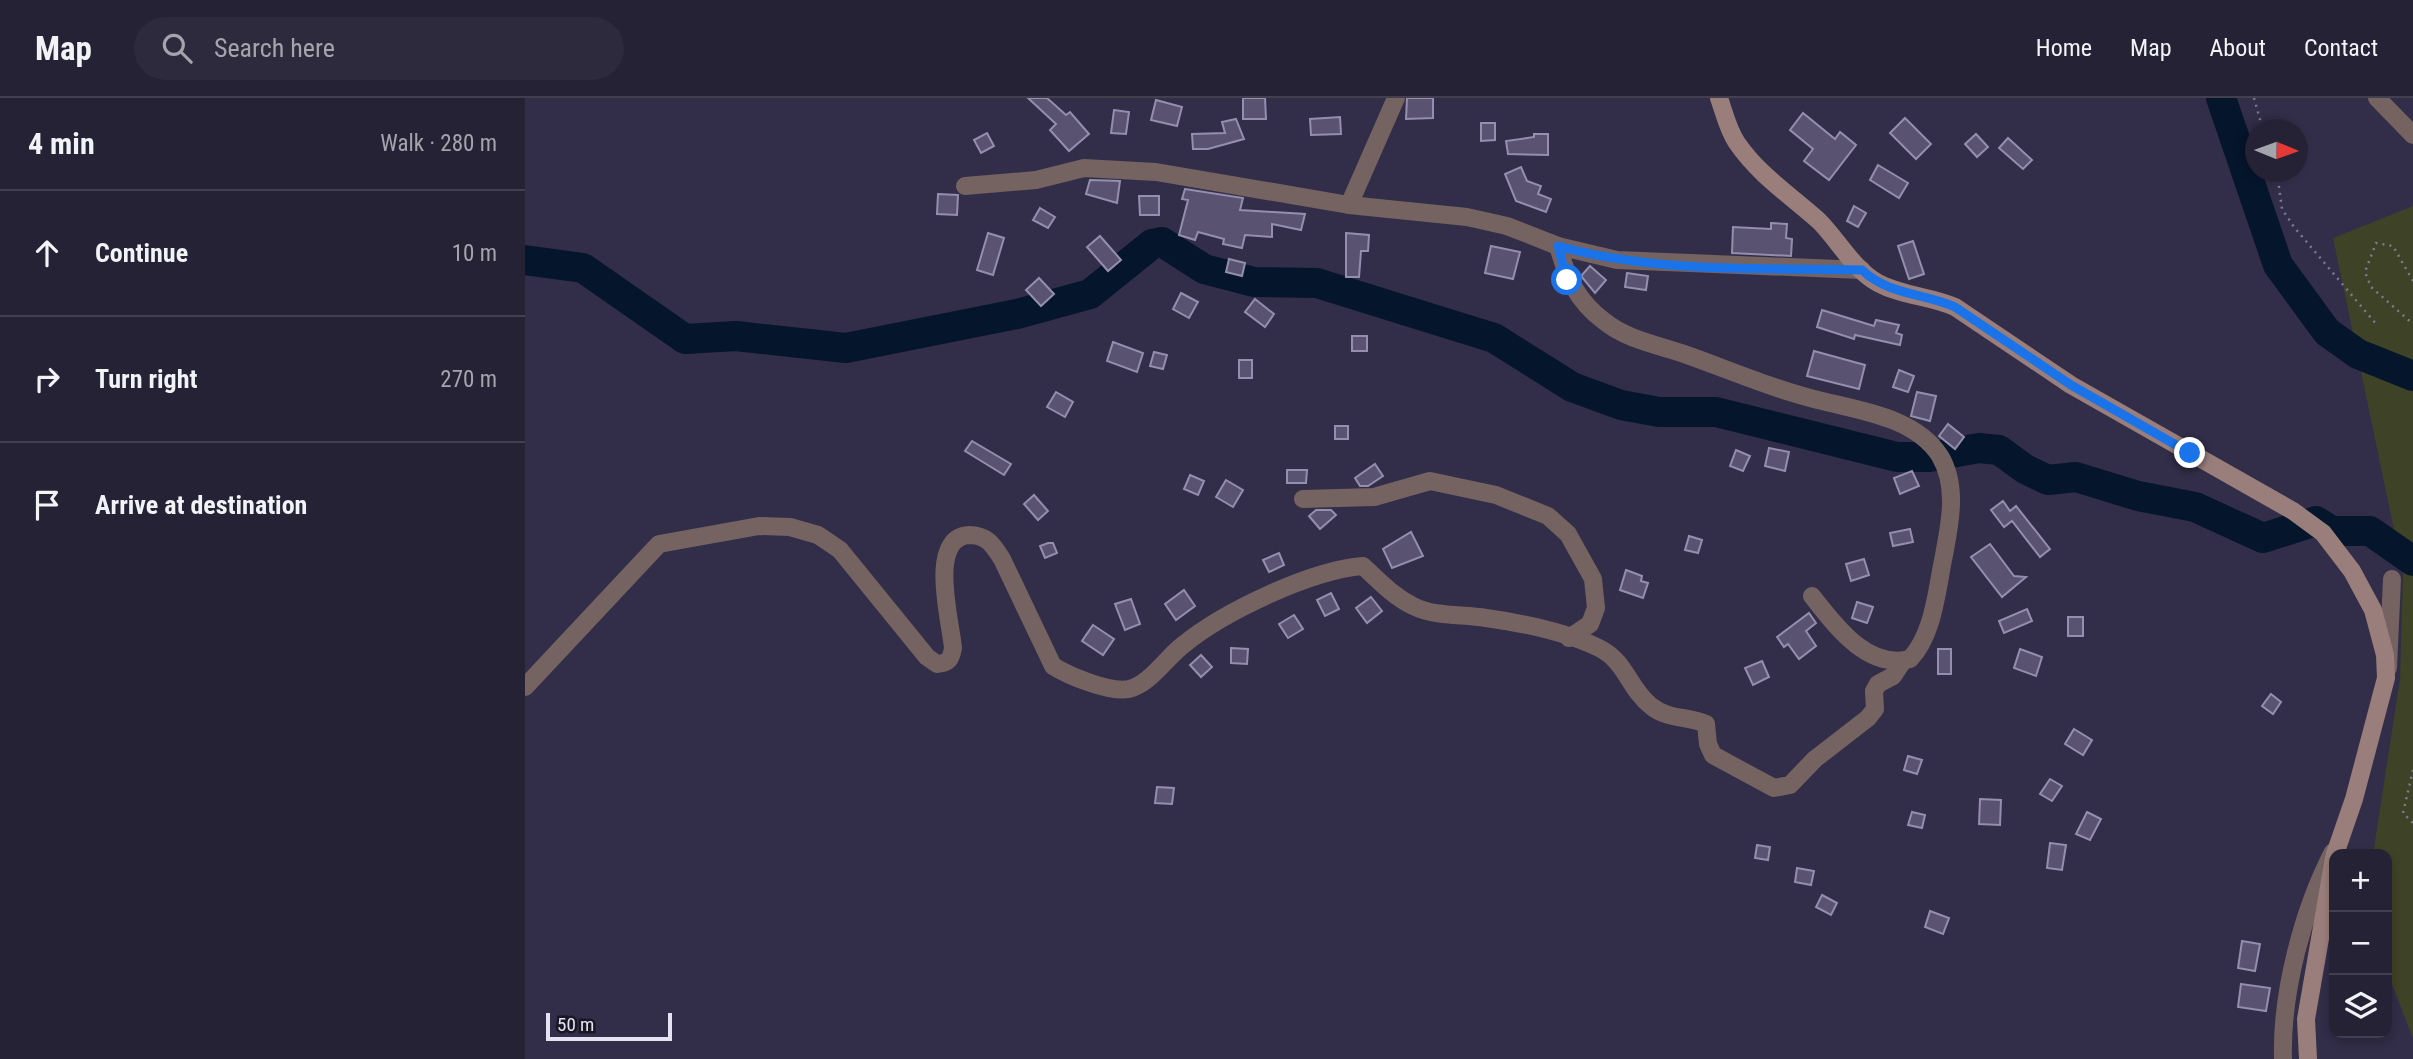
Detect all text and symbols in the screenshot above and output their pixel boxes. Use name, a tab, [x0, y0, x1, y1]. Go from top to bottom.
search box	[134, 17, 624, 80]
text: Map	[35, 29, 92, 68]
icon: search	[158, 29, 196, 67]
text: Search here	[214, 33, 335, 63]
text: Home	[2036, 34, 2092, 62]
text: Map	[2130, 34, 2172, 62]
text: About	[2210, 34, 2266, 62]
text: Contact	[2304, 34, 2378, 62]
north arrow	[2245, 119, 2308, 182]
text: 4 min	[28, 126, 95, 161]
text: Walk · 280 m	[380, 130, 497, 157]
icon: ahead	[28, 234, 66, 272]
text: Continue	[95, 238, 188, 268]
text: 10 m	[452, 240, 497, 267]
route start	[1551, 264, 1582, 295]
icon: right	[28, 360, 66, 398]
text: Turn right	[95, 364, 197, 394]
text: 270 m	[440, 366, 497, 393]
route end	[2174, 437, 2205, 468]
icon: arrive	[28, 486, 66, 524]
text: Arrive at destination	[95, 490, 307, 520]
map controls	[2329, 849, 2392, 1038]
button: +	[2329, 849, 2392, 912]
button: −	[2329, 912, 2392, 975]
button: layers	[2329, 975, 2392, 1038]
scale bar	[546, 1010, 672, 1042]
text: 50 m	[557, 1013, 594, 1036]

